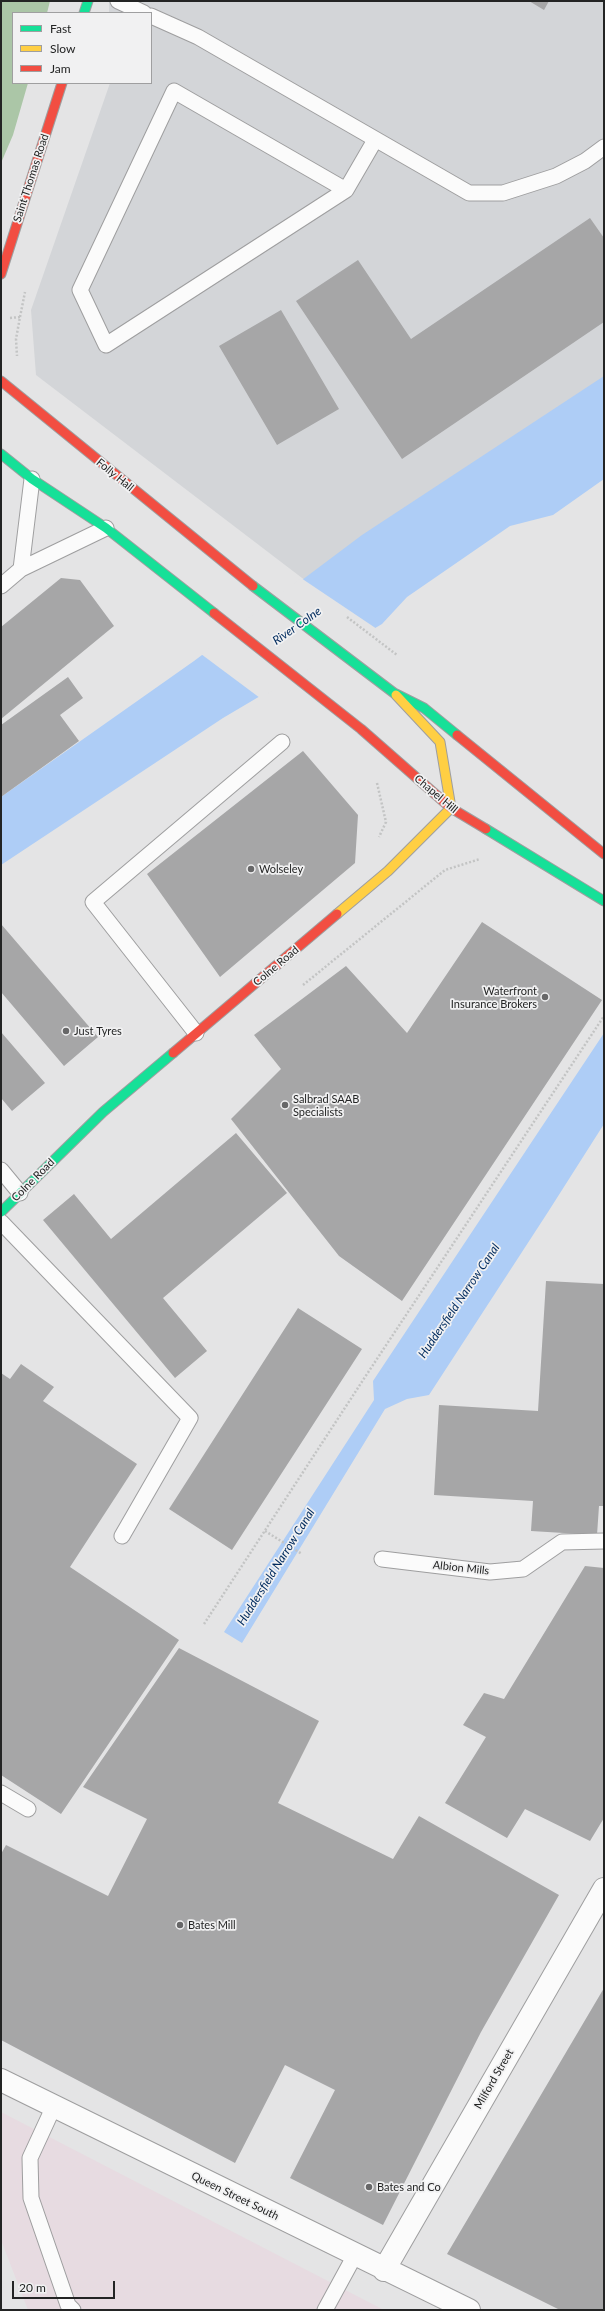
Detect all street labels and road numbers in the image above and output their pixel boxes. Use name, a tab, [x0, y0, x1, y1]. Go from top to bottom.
street label: Saint Thomas Road	[10, 132, 52, 224]
street label: Folly Hall	[94, 456, 136, 494]
street label: Chapel Hill	[412, 772, 460, 816]
street label: Colne Road	[251, 943, 301, 989]
street label: Colne Road	[9, 1156, 57, 1204]
street label: Albion Mills	[432, 1558, 490, 1578]
street label: Milford Street	[472, 2047, 516, 2111]
street label: Queen Street South	[189, 2169, 281, 2223]

